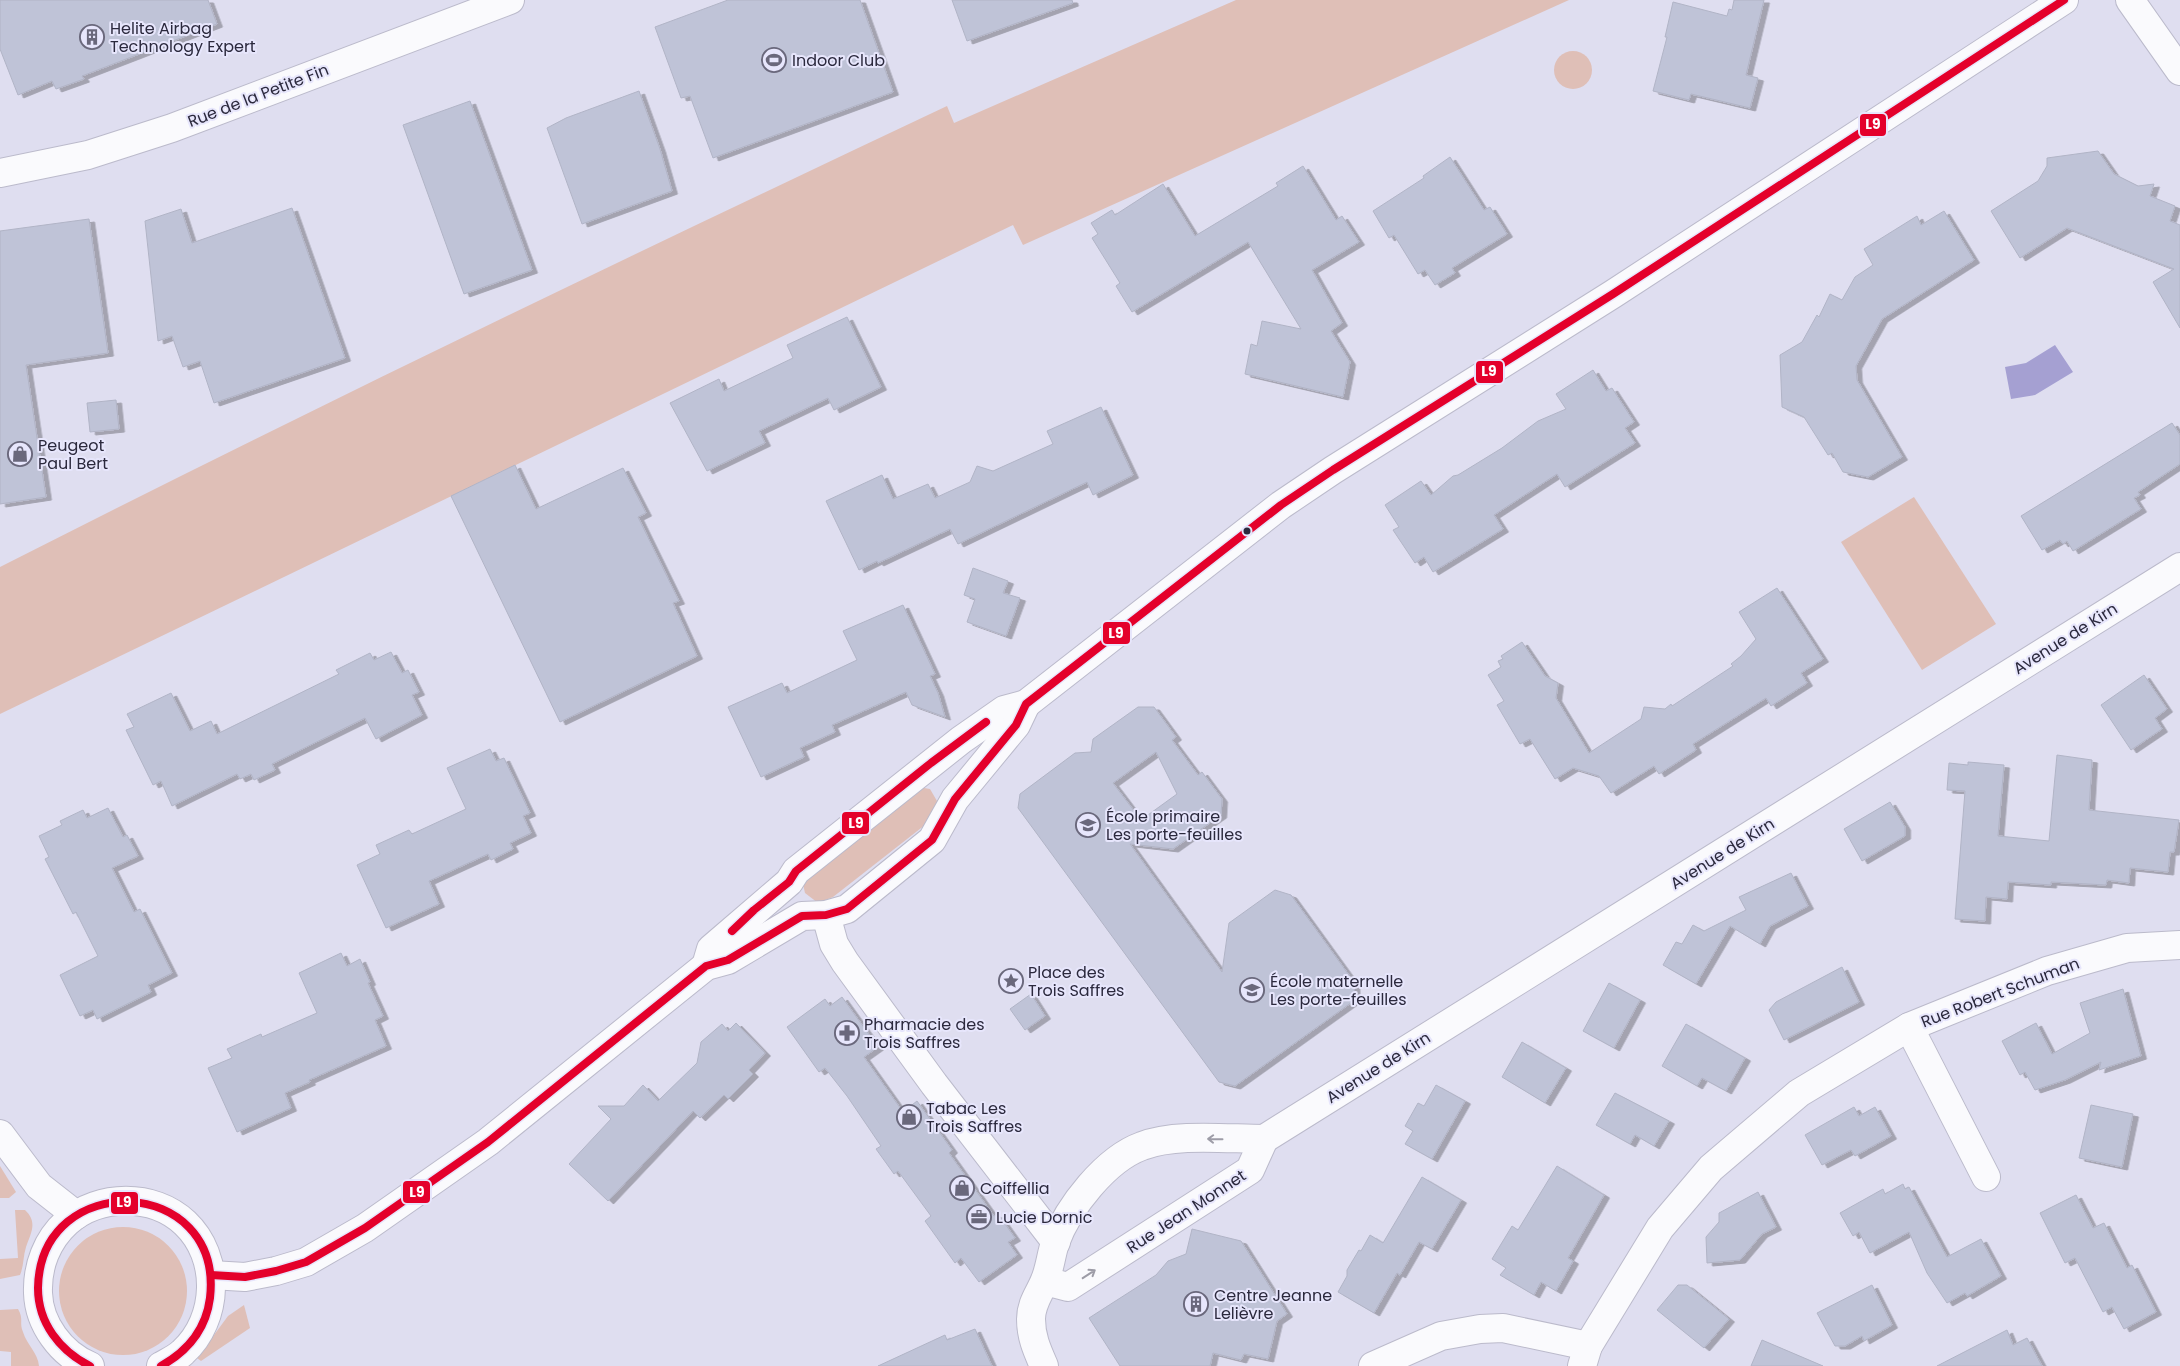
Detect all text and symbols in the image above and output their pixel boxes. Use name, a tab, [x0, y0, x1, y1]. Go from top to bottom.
place label: Helite Airbag Technology Expert	[110, 17, 256, 58]
building icon: Helite Airbag Technology Expert	[79, 24, 105, 50]
sports icon: Indoor Club	[761, 47, 787, 73]
place label: Indoor Club	[792, 49, 885, 72]
street label: Rue de la Petite Fin	[184, 58, 332, 133]
line badge: L9	[1859, 113, 1887, 137]
text: L9	[1865, 114, 1881, 134]
line badge: L9	[1475, 360, 1504, 384]
text: L9	[1481, 361, 1497, 381]
place label: Peugeot Paul Bert	[38, 434, 108, 475]
shop icon: Peugeot Paul Bert	[7, 441, 33, 467]
unlabelled marker	[1242, 526, 1252, 536]
street label: Avenue de Kirn	[2009, 597, 2122, 680]
line badge: L9	[1102, 621, 1131, 645]
text: L9	[1108, 623, 1124, 643]
place label: École primaire Les porte-feuilles	[1106, 805, 1243, 846]
line badge: L9	[841, 811, 870, 835]
school or university icon: École primaire Les porte-feuilles	[1075, 812, 1101, 838]
street label: Avenue de Kirn	[1666, 812, 1779, 895]
text: L9	[848, 813, 864, 833]
street label: Rue Robert Schuman	[1918, 952, 2083, 1033]
place label: Place des Trois Saffres	[1028, 961, 1124, 1002]
place icon: Place des Trois Saffres	[998, 968, 1024, 994]
place label: École maternelle Les porte-feuilles	[1270, 970, 1407, 1011]
school or university icon: École maternelle Les porte-feuilles	[1239, 977, 1265, 1003]
place label: Pharmacie des Trois Saffres	[864, 1013, 985, 1054]
pharmacy icon: Pharmacie des Trois Saffres	[834, 1020, 860, 1046]
street label: Avenue de Kirn	[1322, 1026, 1435, 1109]
place label: Tabac Les Trois Saffres	[926, 1097, 1022, 1138]
shop icon: Tabac Les Trois Saffres	[896, 1104, 922, 1130]
one-way arrow	[1207, 1134, 1224, 1144]
street label: Rue Jean Monnet	[1122, 1164, 1251, 1259]
shop icon: Coiffellia	[949, 1175, 975, 1201]
place label: Coiffellia	[980, 1177, 1050, 1200]
line badge: L9	[402, 1180, 431, 1204]
text: L9	[409, 1182, 425, 1202]
line badge: L9	[110, 1191, 139, 1215]
text: L9	[116, 1192, 132, 1212]
office icon: Lucie Dornic	[966, 1204, 992, 1230]
place label: Lucie Dornic	[996, 1206, 1093, 1229]
one-way arrow	[1082, 1269, 1096, 1279]
place label: Centre Jeanne Lelièvre	[1214, 1284, 1332, 1325]
building icon: Centre Jeanne Lelièvre	[1183, 1291, 1209, 1317]

